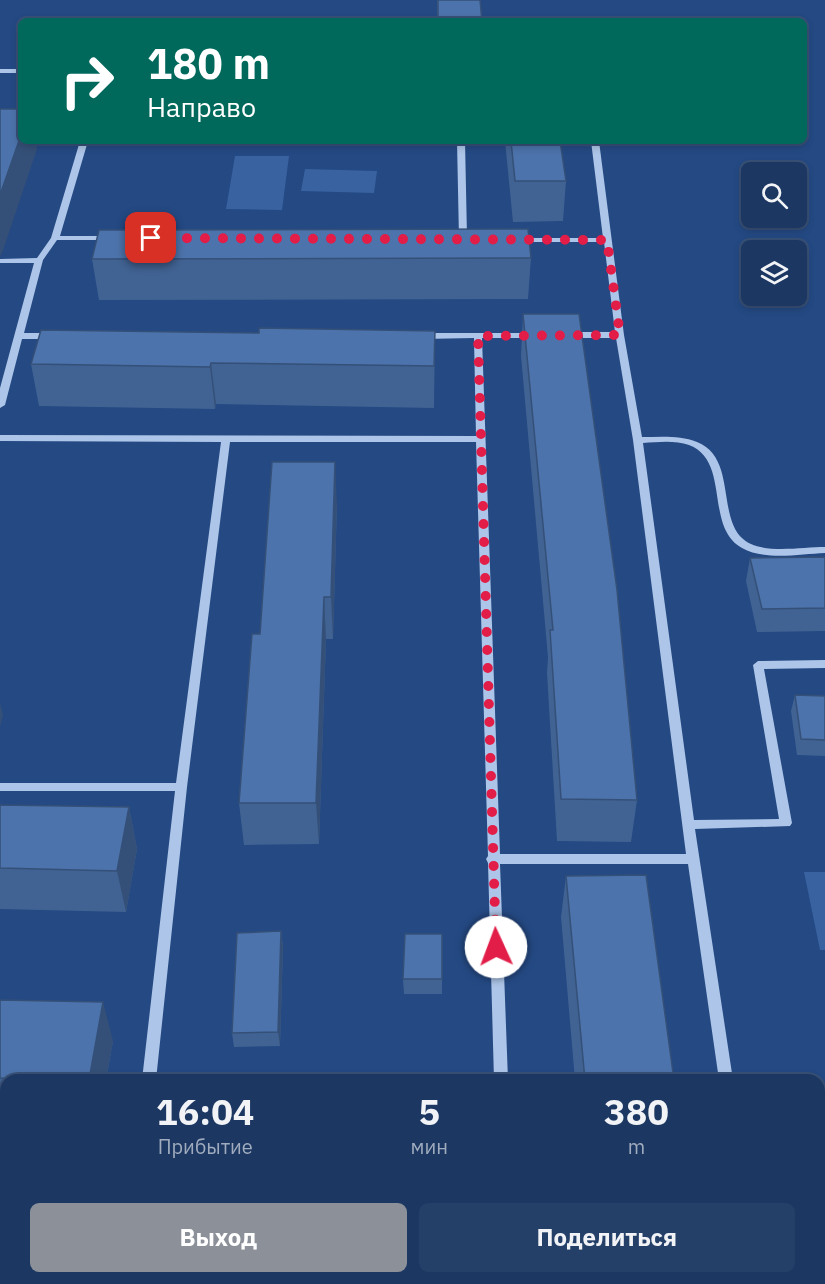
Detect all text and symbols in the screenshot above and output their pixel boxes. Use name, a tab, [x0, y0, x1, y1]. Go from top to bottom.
text: 180 m	[147, 36, 270, 91]
icon: right	[48, 42, 126, 120]
text: Направо	[147, 89, 256, 124]
map controls	[741, 162, 807, 306]
button: search	[741, 162, 807, 228]
pin	[125, 212, 176, 263]
icon: arrive	[134, 221, 167, 254]
button: layers	[741, 240, 807, 306]
position arrow	[464, 915, 528, 979]
text: 16:04	[156, 1088, 254, 1135]
text: 5	[418, 1088, 440, 1135]
text: 380	[604, 1088, 669, 1135]
text: Прибытие	[158, 1133, 253, 1160]
text: мин	[411, 1133, 448, 1160]
text: m	[628, 1133, 645, 1160]
button: Выход	[30, 1203, 407, 1272]
button: Поделиться	[419, 1203, 795, 1272]

